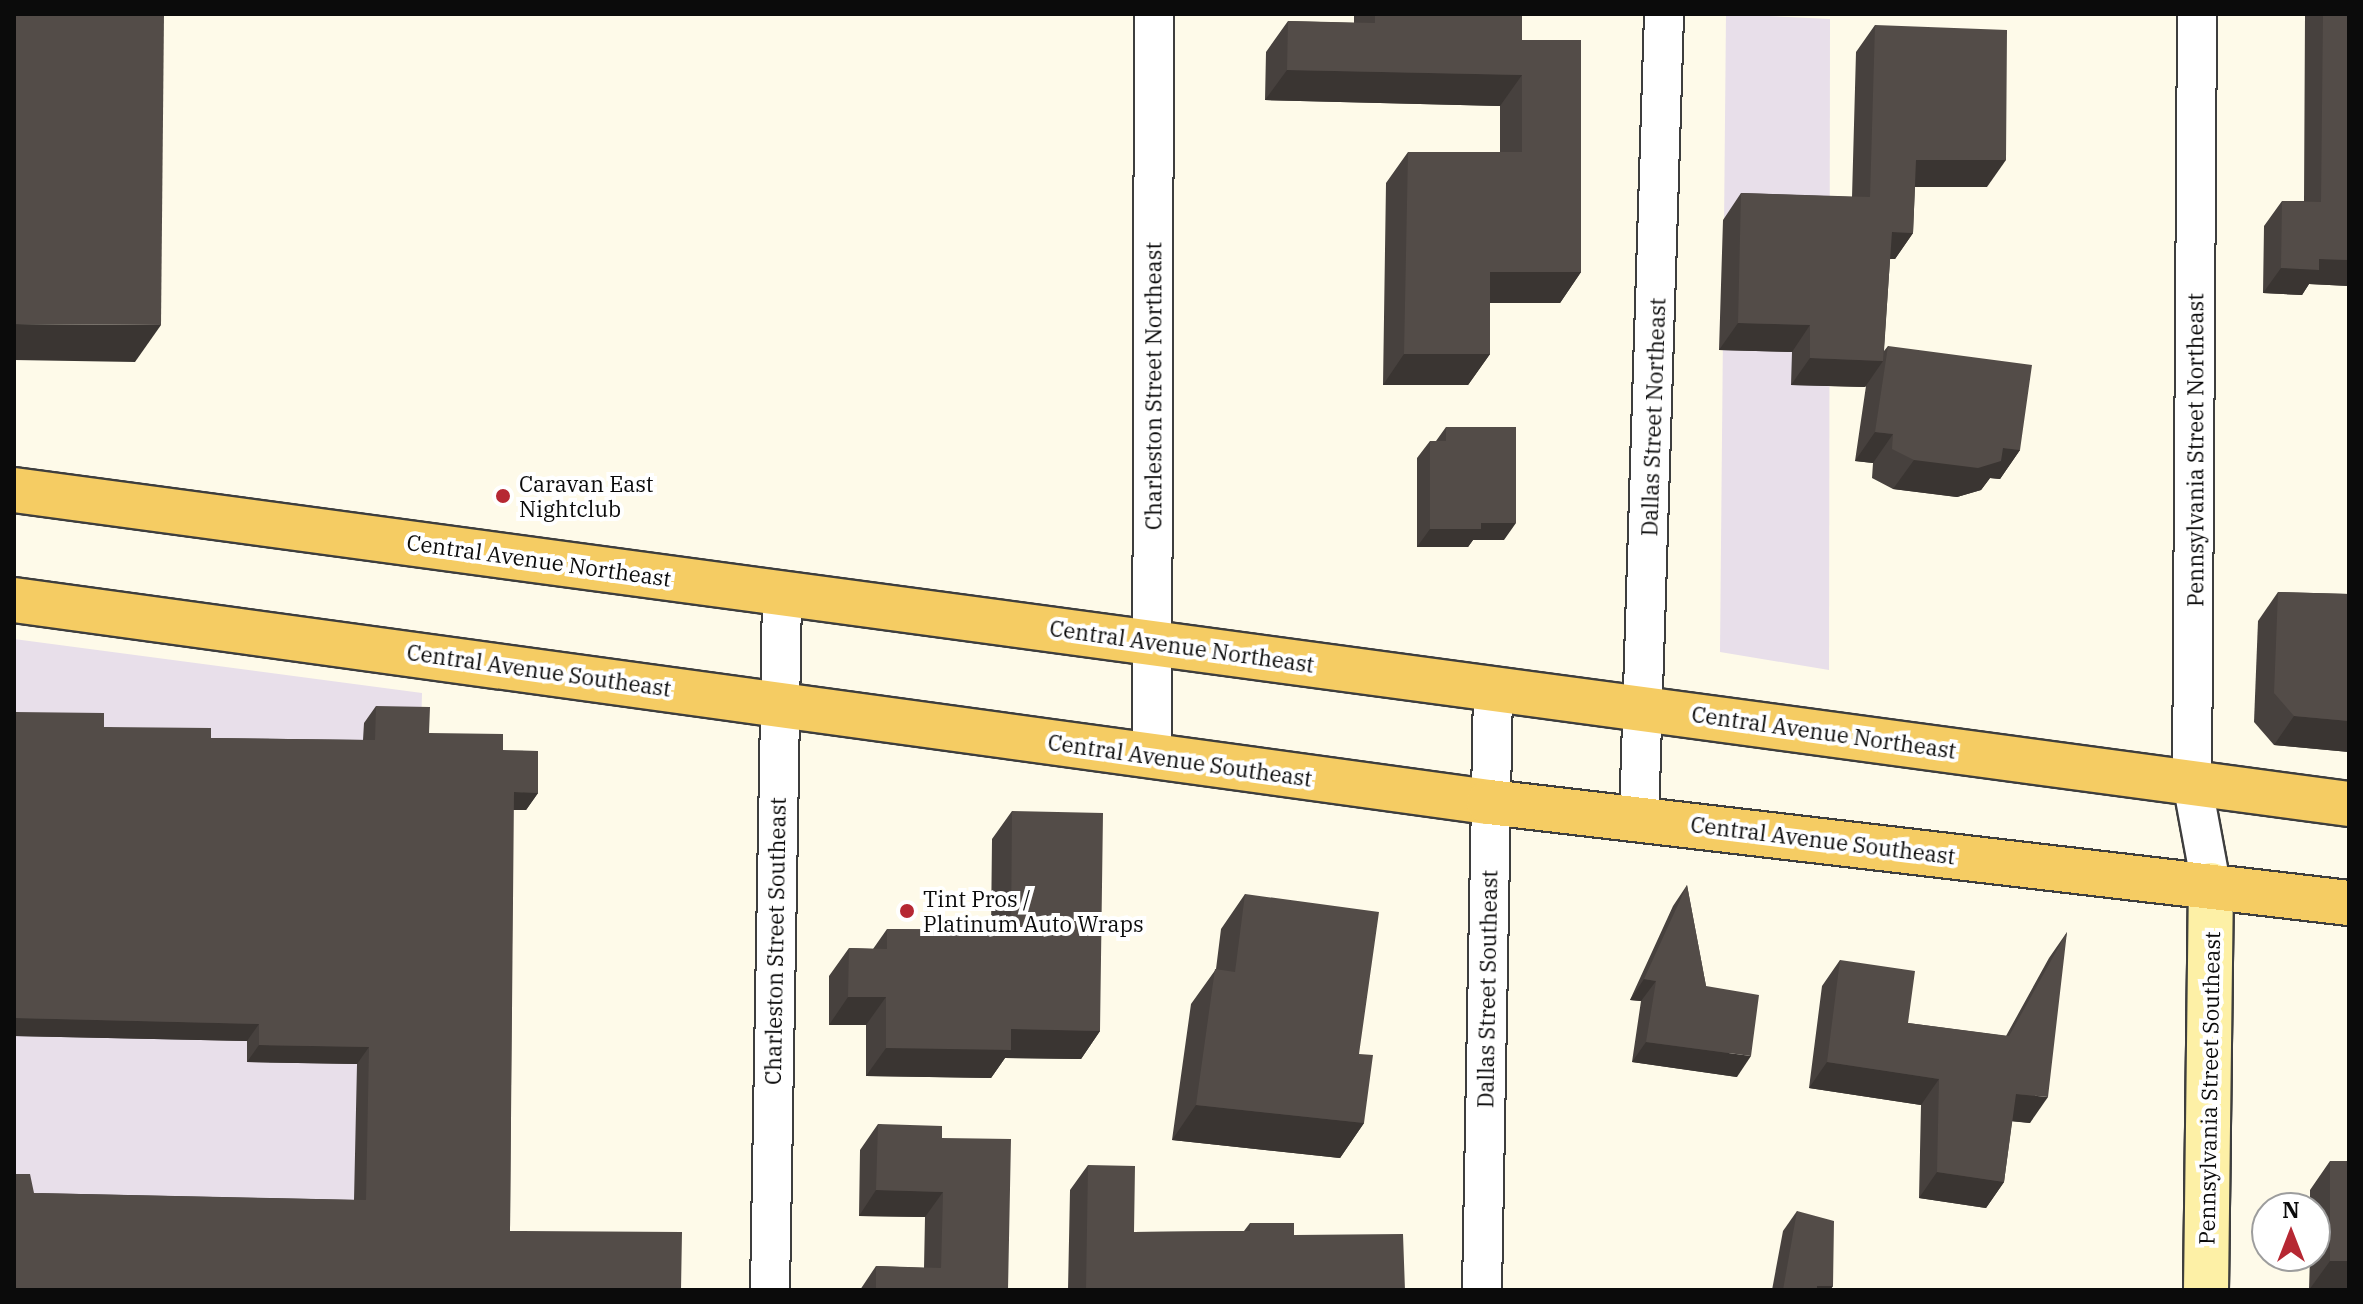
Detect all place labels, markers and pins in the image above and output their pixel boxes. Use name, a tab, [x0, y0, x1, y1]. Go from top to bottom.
place label: Caravan East Nightclub	[519, 470, 654, 522]
marker: Caravan East Nightclub	[494, 487, 512, 505]
place label: Tint Pros / Platinum Auto Wraps	[923, 885, 1144, 936]
marker: Tint Pros / Platinum Auto Wraps	[898, 902, 916, 920]

